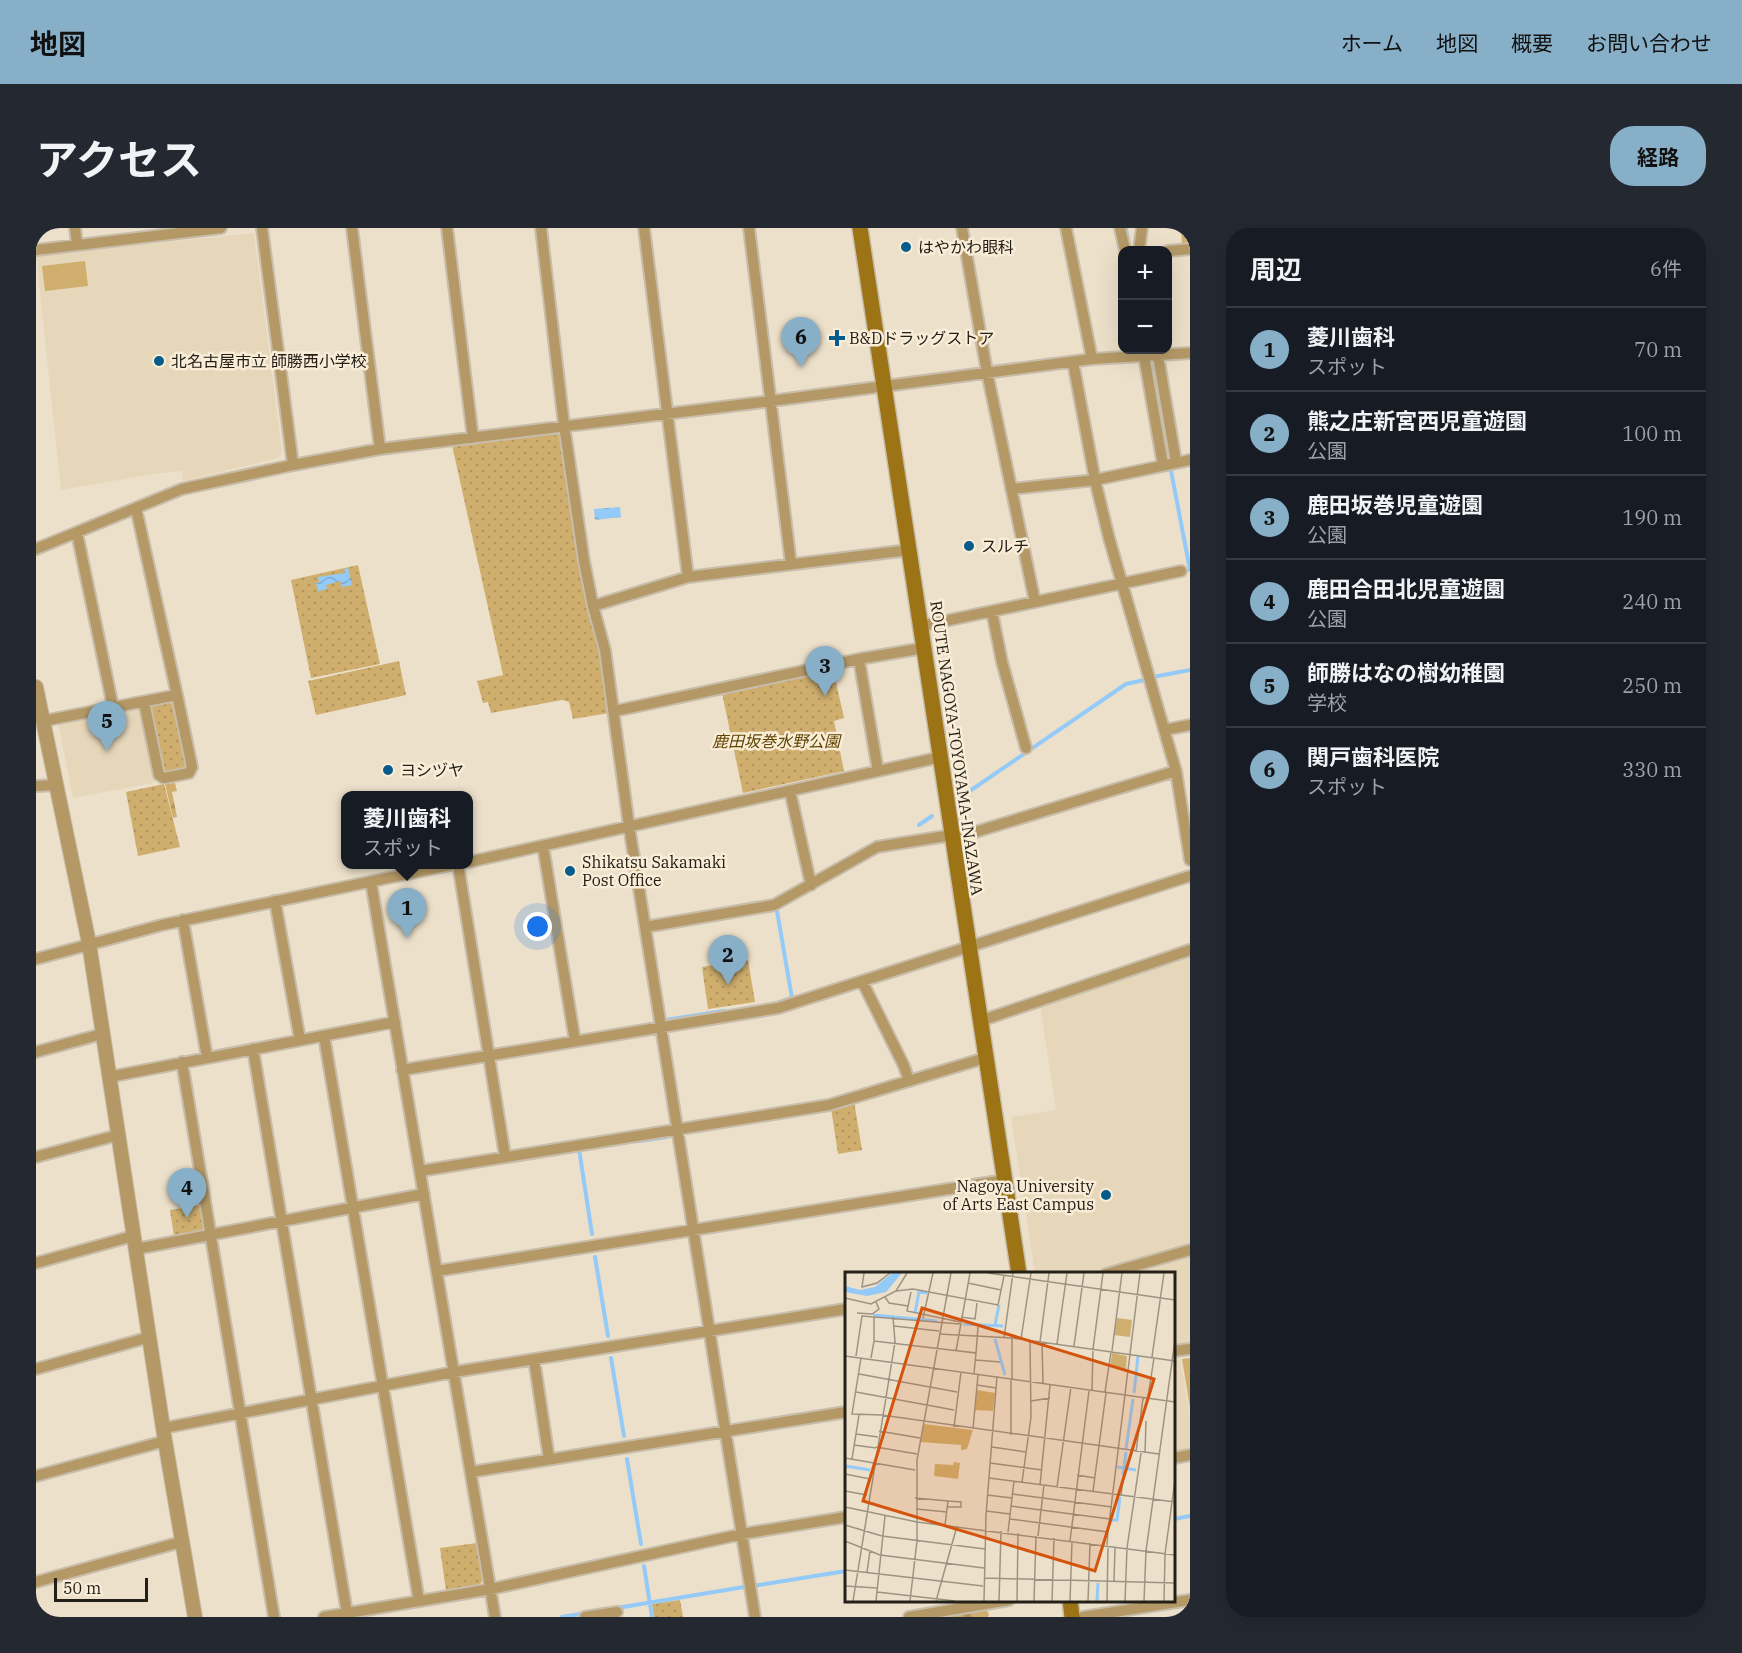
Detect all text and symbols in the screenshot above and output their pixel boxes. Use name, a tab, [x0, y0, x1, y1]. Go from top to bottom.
text: 地図	[30, 25, 86, 62]
text: ホーム	[1341, 29, 1403, 57]
text: 地図	[1436, 29, 1478, 57]
text: 概要	[1511, 29, 1553, 57]
text: お問い合わせ	[1586, 29, 1712, 57]
button: 経路	[1610, 126, 1706, 186]
text: アクセス	[36, 132, 202, 187]
place label: はやかわ眼科	[918, 237, 1014, 257]
marker: はやかわ眼科	[899, 240, 913, 254]
map controls	[1118, 246, 1172, 354]
button: +	[1118, 246, 1172, 300]
text: 周辺	[1250, 252, 1302, 286]
text: 6件	[1650, 255, 1682, 282]
button: −	[1118, 300, 1172, 354]
pin: 6	[782, 318, 820, 367]
text: 菱川歯科	[1307, 322, 1395, 351]
place label: B&Dドラッグストア	[849, 328, 994, 348]
marker: B&Dドラッグストア	[830, 331, 844, 345]
text: 1	[1264, 336, 1276, 363]
text: 70 m	[1634, 336, 1682, 363]
place label: 北名古屋市立 師勝西小学校	[171, 351, 367, 371]
text: スポット	[1307, 353, 1387, 380]
marker: 北名古屋市立 師勝西小学校	[152, 354, 166, 368]
text: 熊之庄新宮西児童遊園	[1307, 406, 1527, 435]
text: 2	[1264, 420, 1276, 447]
text: 100 m	[1622, 420, 1682, 447]
text: 公園	[1307, 437, 1347, 464]
text: 鹿田坂巻児童遊園	[1307, 490, 1483, 519]
text: 3	[1264, 504, 1276, 531]
text: 190 m	[1622, 504, 1682, 531]
text: 公園	[1307, 521, 1347, 548]
place label: スルチ	[981, 536, 1029, 556]
marker: スルチ	[962, 539, 976, 553]
text: 鹿田合田北児童遊園	[1307, 574, 1505, 603]
text: 4	[1264, 588, 1276, 615]
text: 240 m	[1622, 588, 1682, 615]
street label: ROUTE NAGOYA-TOYOYAMA-INAZAWA	[926, 599, 988, 897]
text: 公園	[1307, 605, 1347, 632]
pin: 3	[806, 646, 844, 696]
text: 師勝はなの樹幼稚園	[1307, 658, 1505, 687]
text: 5	[1264, 672, 1276, 699]
text: 250 m	[1622, 672, 1682, 699]
text: 学校	[1307, 689, 1347, 716]
pin: 5	[88, 702, 126, 751]
park label: 鹿田坂巻水野公園	[712, 731, 842, 751]
text: 関戸歯科医院	[1307, 742, 1439, 771]
text: 6	[1264, 756, 1276, 783]
text: 330 m	[1622, 756, 1682, 783]
place label: ヨシヅヤ	[400, 760, 464, 780]
marker: ヨシヅヤ	[381, 763, 395, 777]
text: スポット	[1307, 773, 1387, 800]
popup	[341, 791, 473, 869]
text: 菱川歯科	[363, 803, 451, 832]
text: スポット	[363, 834, 443, 861]
place label: Shikatsu Sakamaki Post Office	[582, 852, 726, 890]
marker: Shikatsu Sakamaki Post Office	[563, 864, 577, 878]
pin: 1	[388, 888, 427, 938]
your location	[523, 912, 552, 941]
pin: 2	[708, 936, 748, 985]
pin: 4	[168, 1168, 206, 1218]
place label: Nagoya University of Arts East Campus	[943, 1176, 1094, 1214]
marker: Nagoya University of Arts East Campus	[1099, 1188, 1113, 1202]
inset map	[845, 1272, 1175, 1602]
scale bar	[54, 1575, 148, 1602]
text: 50 m	[63, 1578, 101, 1598]

